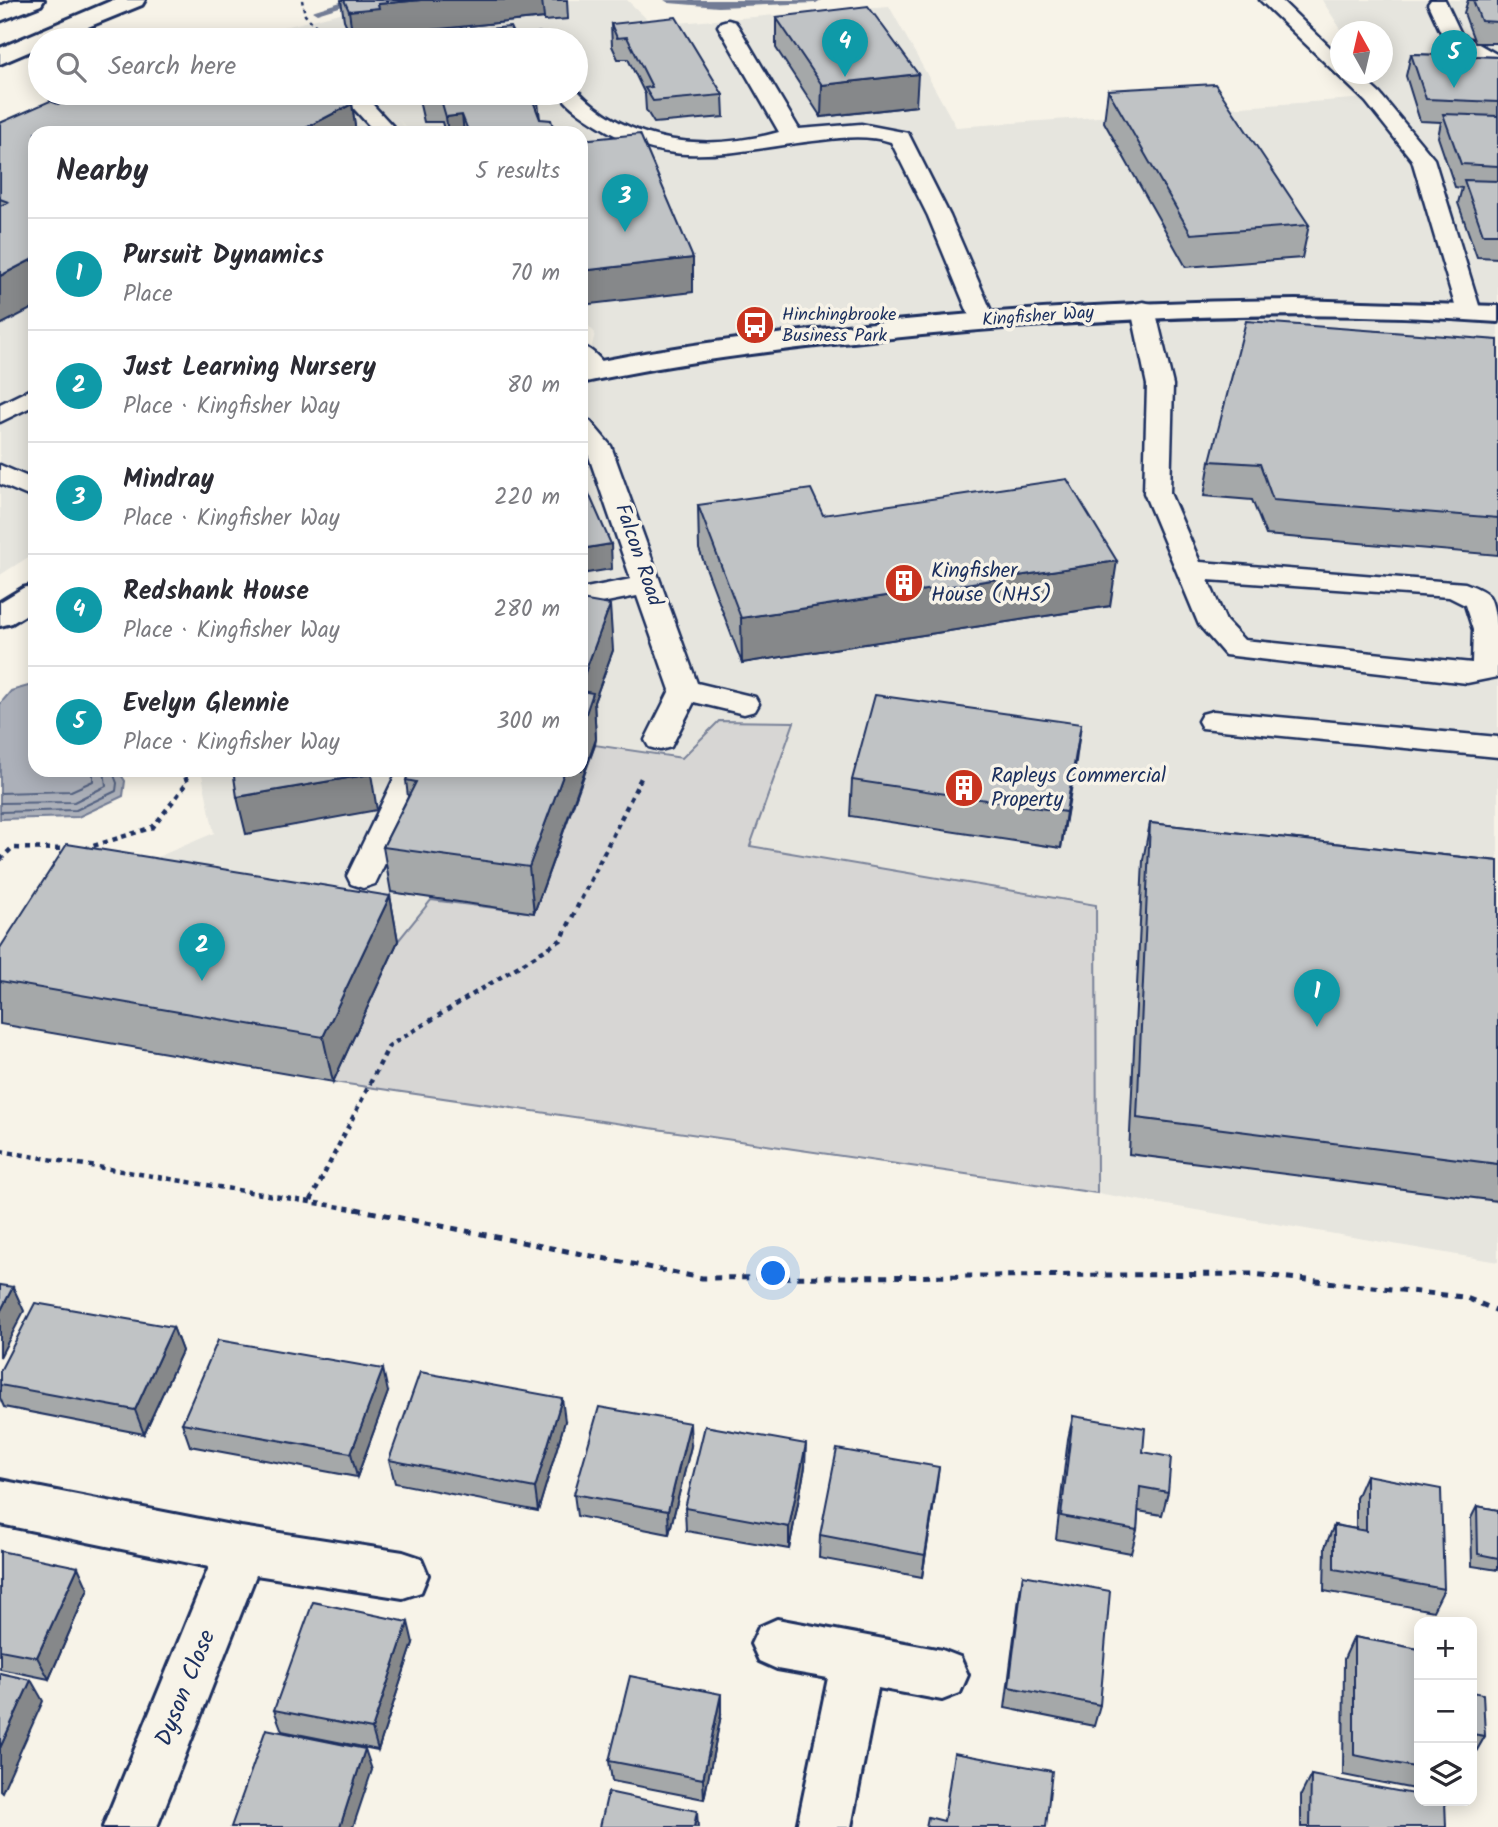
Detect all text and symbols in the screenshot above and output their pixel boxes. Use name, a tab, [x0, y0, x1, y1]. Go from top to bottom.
pin: 4	[822, 19, 868, 77]
north arrow	[1330, 21, 1393, 84]
search box	[28, 28, 588, 105]
pin: 5	[1431, 30, 1477, 88]
text: Search here	[108, 46, 236, 88]
icon: search	[52, 48, 90, 86]
text: Nearby	[56, 148, 148, 196]
text: 5 results	[475, 154, 560, 190]
pin: 3	[602, 174, 648, 232]
text: Pursuit Dynamics	[123, 235, 324, 277]
text: 1	[76, 256, 82, 292]
text: 70 m	[510, 256, 560, 292]
text: Place	[123, 277, 173, 313]
street label: Kingfisher Way	[981, 299, 1095, 335]
place label: Hinchingbrooke Business Park	[782, 301, 896, 351]
bus stop icon: Hinchingbrooke Business Park	[734, 304, 776, 346]
text: Just Learning Nursery	[123, 347, 376, 389]
text: 2	[72, 368, 86, 404]
text: 80 m	[507, 368, 560, 404]
text: Place · Kingfisher Way	[123, 389, 340, 425]
text: Mindray	[123, 459, 214, 501]
text: 3	[73, 480, 85, 516]
text: 220 m	[494, 480, 560, 516]
street label: Falcon Road	[605, 499, 671, 611]
text: Place · Kingfisher Way	[123, 501, 340, 537]
place label: Kingfisher House (NHS)	[931, 555, 1052, 612]
building icon: Kingfisher House (NHS)	[883, 562, 925, 604]
text: Redshank House	[123, 571, 309, 613]
text: 4	[73, 592, 85, 628]
text: 280 m	[494, 592, 560, 628]
text: Place · Kingfisher Way	[123, 613, 340, 649]
text: Evelyn Glennie	[123, 683, 289, 725]
text: 5	[73, 704, 85, 740]
text: 300 m	[496, 704, 560, 740]
text: Place · Kingfisher Way	[123, 725, 340, 761]
place label: Rapleys Commercial Property	[991, 760, 1166, 817]
building icon: Rapleys Commercial Property	[943, 767, 985, 809]
pin: 2	[179, 923, 225, 981]
pin: 1	[1294, 969, 1340, 1027]
your location	[756, 1256, 790, 1290]
map controls	[1414, 1617, 1477, 1806]
button: +	[1414, 1617, 1477, 1680]
street label: Dyson Close	[145, 1624, 227, 1752]
button: −	[1414, 1680, 1477, 1743]
button: layers	[1414, 1743, 1477, 1806]

